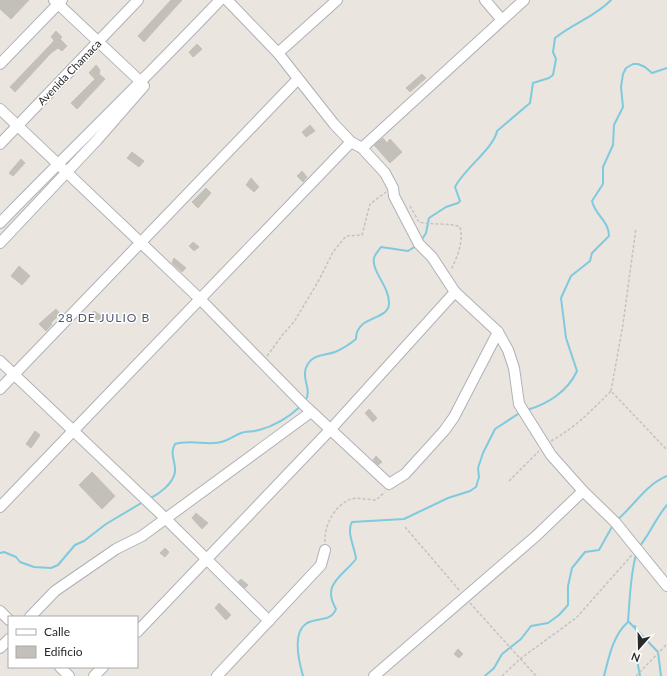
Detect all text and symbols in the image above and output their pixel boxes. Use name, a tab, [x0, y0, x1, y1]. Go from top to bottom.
street label: Avenida Chamaca	[35, 37, 103, 107]
district label: 28 DE JULIO B	[58, 310, 150, 325]
legend	[8, 616, 138, 668]
text: Calle	[44, 624, 70, 639]
north arrow	[619, 628, 659, 668]
text: Edificio	[44, 644, 83, 659]
text: N	[629, 650, 642, 665]

